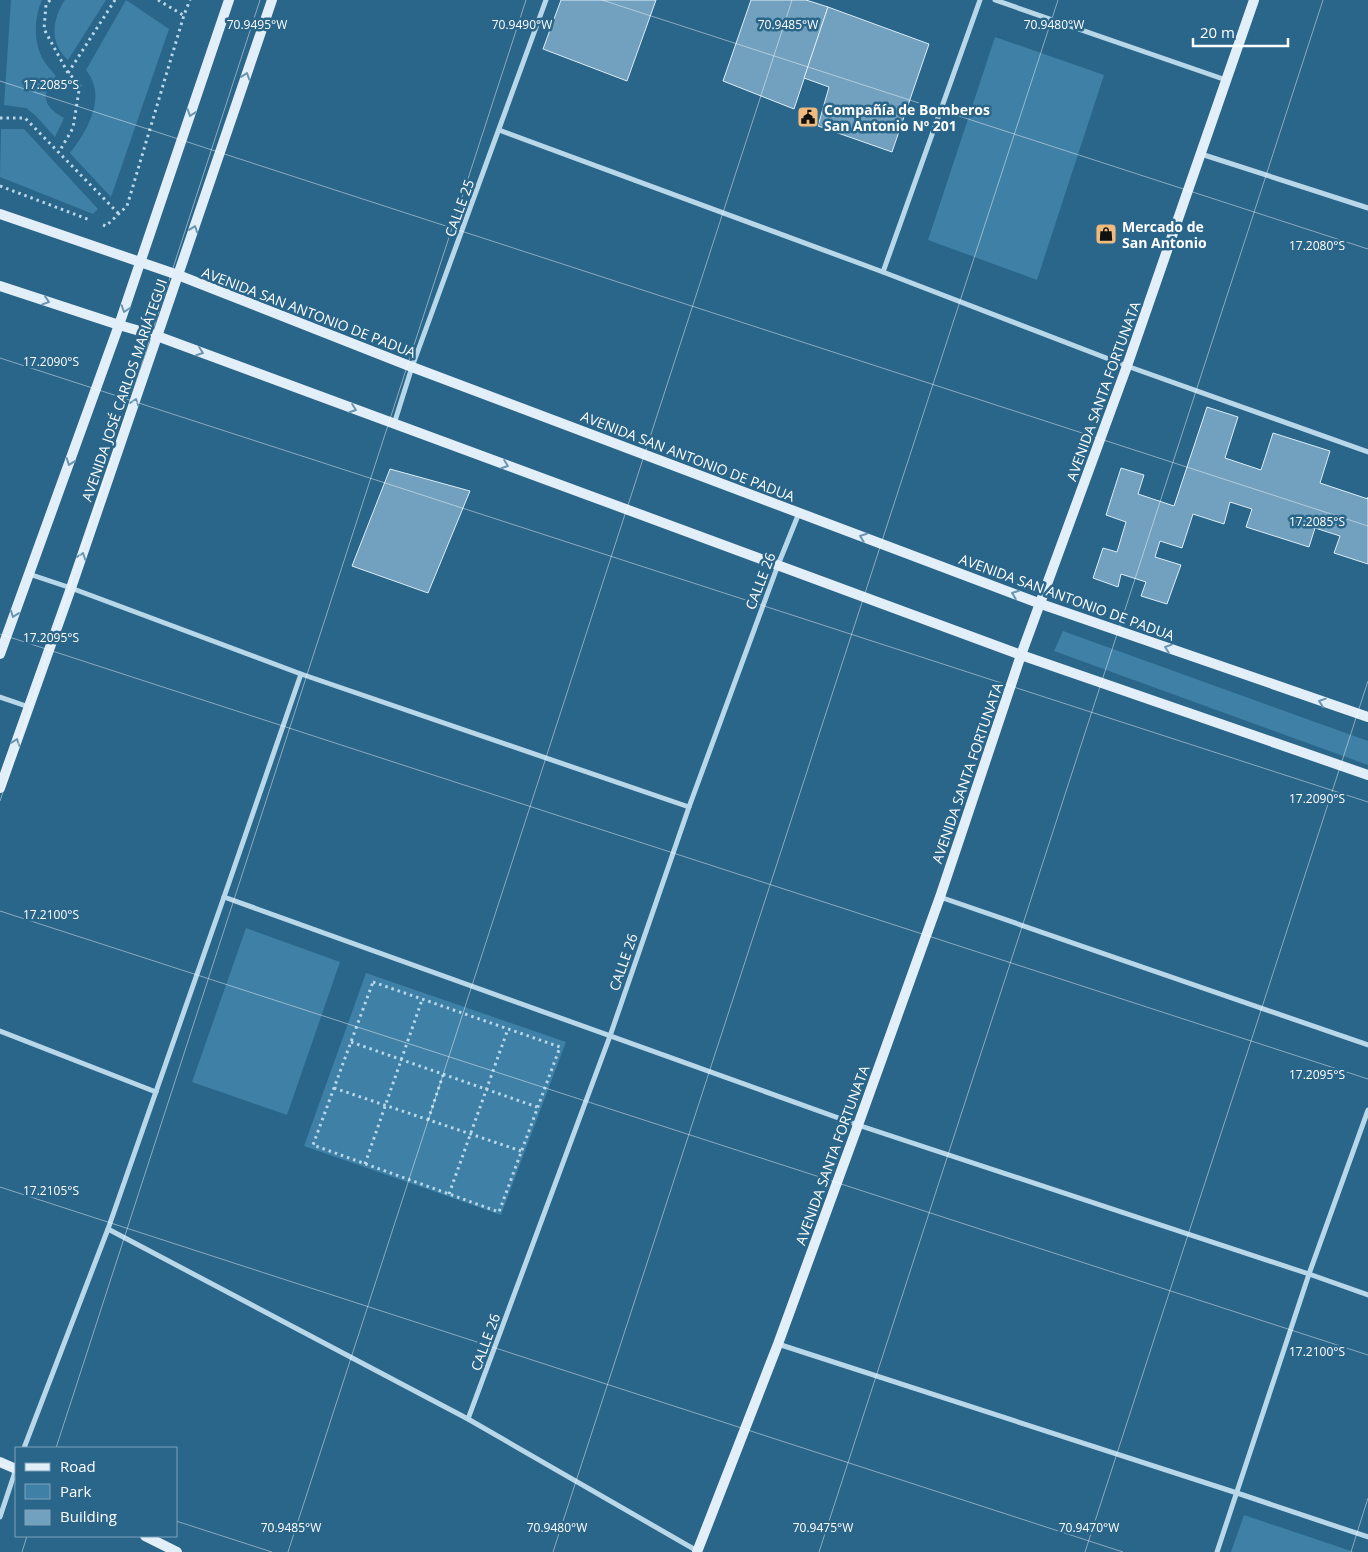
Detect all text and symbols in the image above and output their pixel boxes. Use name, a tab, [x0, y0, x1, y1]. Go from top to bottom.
scale bar	[1193, 15, 1288, 47]
text: 70.9495°W	[227, 16, 287, 33]
text: 70.9490°W	[492, 16, 552, 33]
text: 70.9485°W	[758, 16, 818, 33]
text: 70.9480°W	[1024, 16, 1084, 33]
text: 20 m	[1200, 22, 1235, 42]
one-way arrow	[241, 72, 251, 80]
text: 17.2085°S	[23, 76, 79, 93]
place label: Compañía de Bomberos San Antonio Nº 201	[824, 100, 990, 135]
public building icon: Compañía de Bomberos San Antonio Nº 201	[796, 105, 820, 129]
one-way arrow	[186, 108, 196, 116]
street label: CALLE 25	[440, 177, 478, 239]
place label: Mercado de San Antonio	[1122, 217, 1207, 252]
shop icon: Mercado de San Antonio	[1094, 222, 1118, 246]
one-way arrow	[188, 226, 198, 234]
text: 17.2080°S	[1289, 237, 1345, 254]
street label: AVENIDA SAN ANTONIO DE PADUA	[199, 262, 419, 362]
street label: AVENIDA JOSÉ CARLOS MARIÁTEGUI	[77, 276, 171, 504]
one-way arrow	[42, 295, 50, 305]
street label: AVENIDA SANTA FORTUNATA	[1062, 298, 1144, 484]
one-way arrow	[120, 304, 130, 313]
one-way arrow	[196, 346, 204, 356]
text: 17.2090°S	[23, 353, 79, 370]
one-way arrow	[129, 398, 139, 407]
one-way arrow	[348, 403, 357, 413]
street label: AVENIDA SAN ANTONIO DE PADUA	[578, 406, 798, 506]
one-way arrow	[65, 457, 75, 465]
one-way arrow	[500, 459, 509, 469]
text: 17.2085°S	[1289, 513, 1345, 530]
one-way arrow	[859, 533, 868, 543]
street label: AVENIDA SAN ANTONIO DE PADUA	[957, 549, 1177, 645]
street label: CALLE 26	[740, 550, 780, 612]
one-way arrow	[77, 552, 87, 560]
one-way arrow	[1011, 590, 1020, 600]
one-way arrow	[10, 610, 20, 618]
text: 17.2095°S	[23, 629, 79, 646]
one-way arrow	[1165, 644, 1173, 654]
street label: AVENIDA SANTA FORTUNATA	[927, 680, 1007, 866]
one-way arrow	[1318, 697, 1327, 707]
one-way arrow	[11, 738, 21, 747]
text: 17.2090°S	[1289, 790, 1345, 807]
text: 17.2100°S	[23, 906, 79, 923]
street label: CALLE 26	[604, 931, 642, 993]
street label: AVENIDA SANTA FORTUNATA	[791, 1062, 873, 1248]
text: 17.2095°S	[1289, 1066, 1345, 1083]
text: 17.2105°S	[23, 1182, 79, 1199]
street label: CALLE 26	[466, 1311, 504, 1373]
text: 17.2100°S	[1289, 1343, 1345, 1360]
legend	[15, 1447, 178, 1537]
text: Road	[60, 1456, 96, 1476]
text: Park	[60, 1481, 91, 1501]
text: Building	[60, 1506, 117, 1526]
text: 70.9485°W	[261, 1519, 321, 1536]
text: 70.9480°W	[527, 1519, 587, 1536]
text: 70.9475°W	[793, 1519, 853, 1536]
text: 70.9470°W	[1059, 1519, 1119, 1536]

